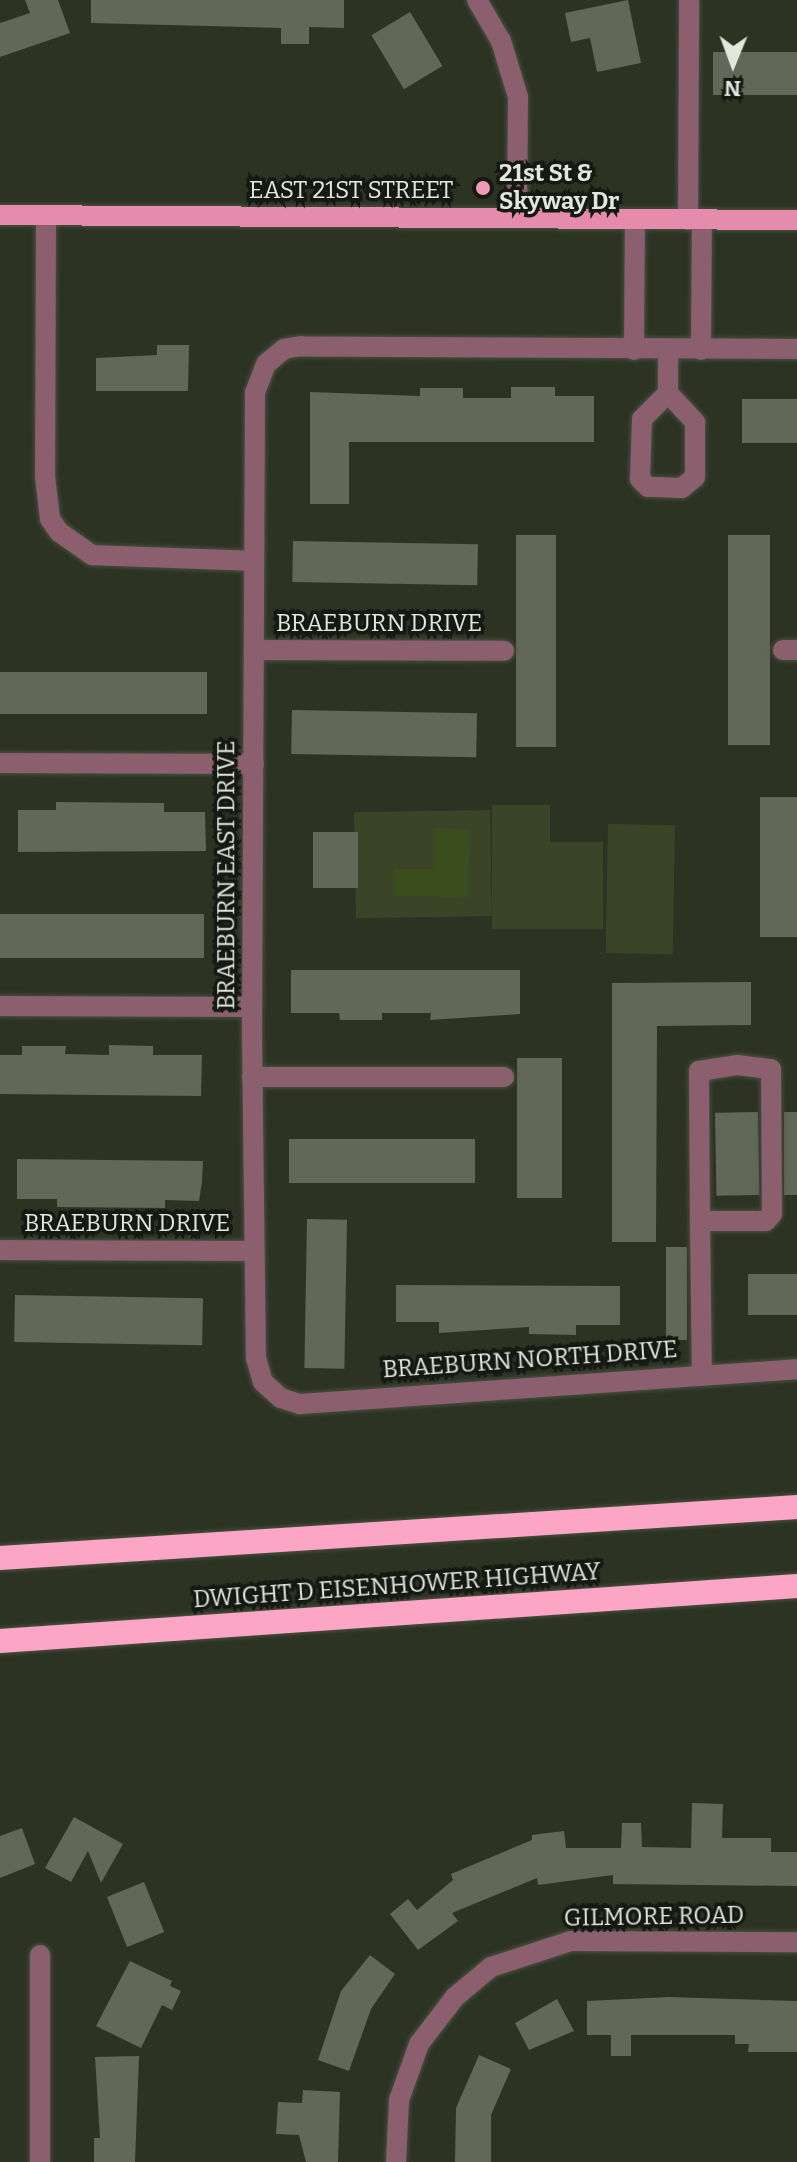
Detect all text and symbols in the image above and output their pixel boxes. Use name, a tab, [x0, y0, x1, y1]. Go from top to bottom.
north arrow	[693, 24, 773, 104]
text: N	[724, 75, 741, 102]
place label: 21st St & Skyway Dr	[499, 160, 619, 216]
street label: EAST 21ST STREET	[249, 177, 453, 205]
marker: 21st St & Skyway Dr	[474, 179, 492, 197]
street label: BRAEBURN DRIVE	[276, 610, 482, 638]
street label: BRAEBURN EAST DRIVE	[213, 740, 241, 1010]
street label: BRAEBURN DRIVE	[24, 1210, 230, 1238]
street label: BRAEBURN NORTH DRIVE	[382, 1335, 678, 1385]
street label: DWIGHT D EISENHOWER HIGHWAY	[192, 1557, 602, 1615]
street label: GILMORE ROAD	[564, 1901, 744, 1933]

